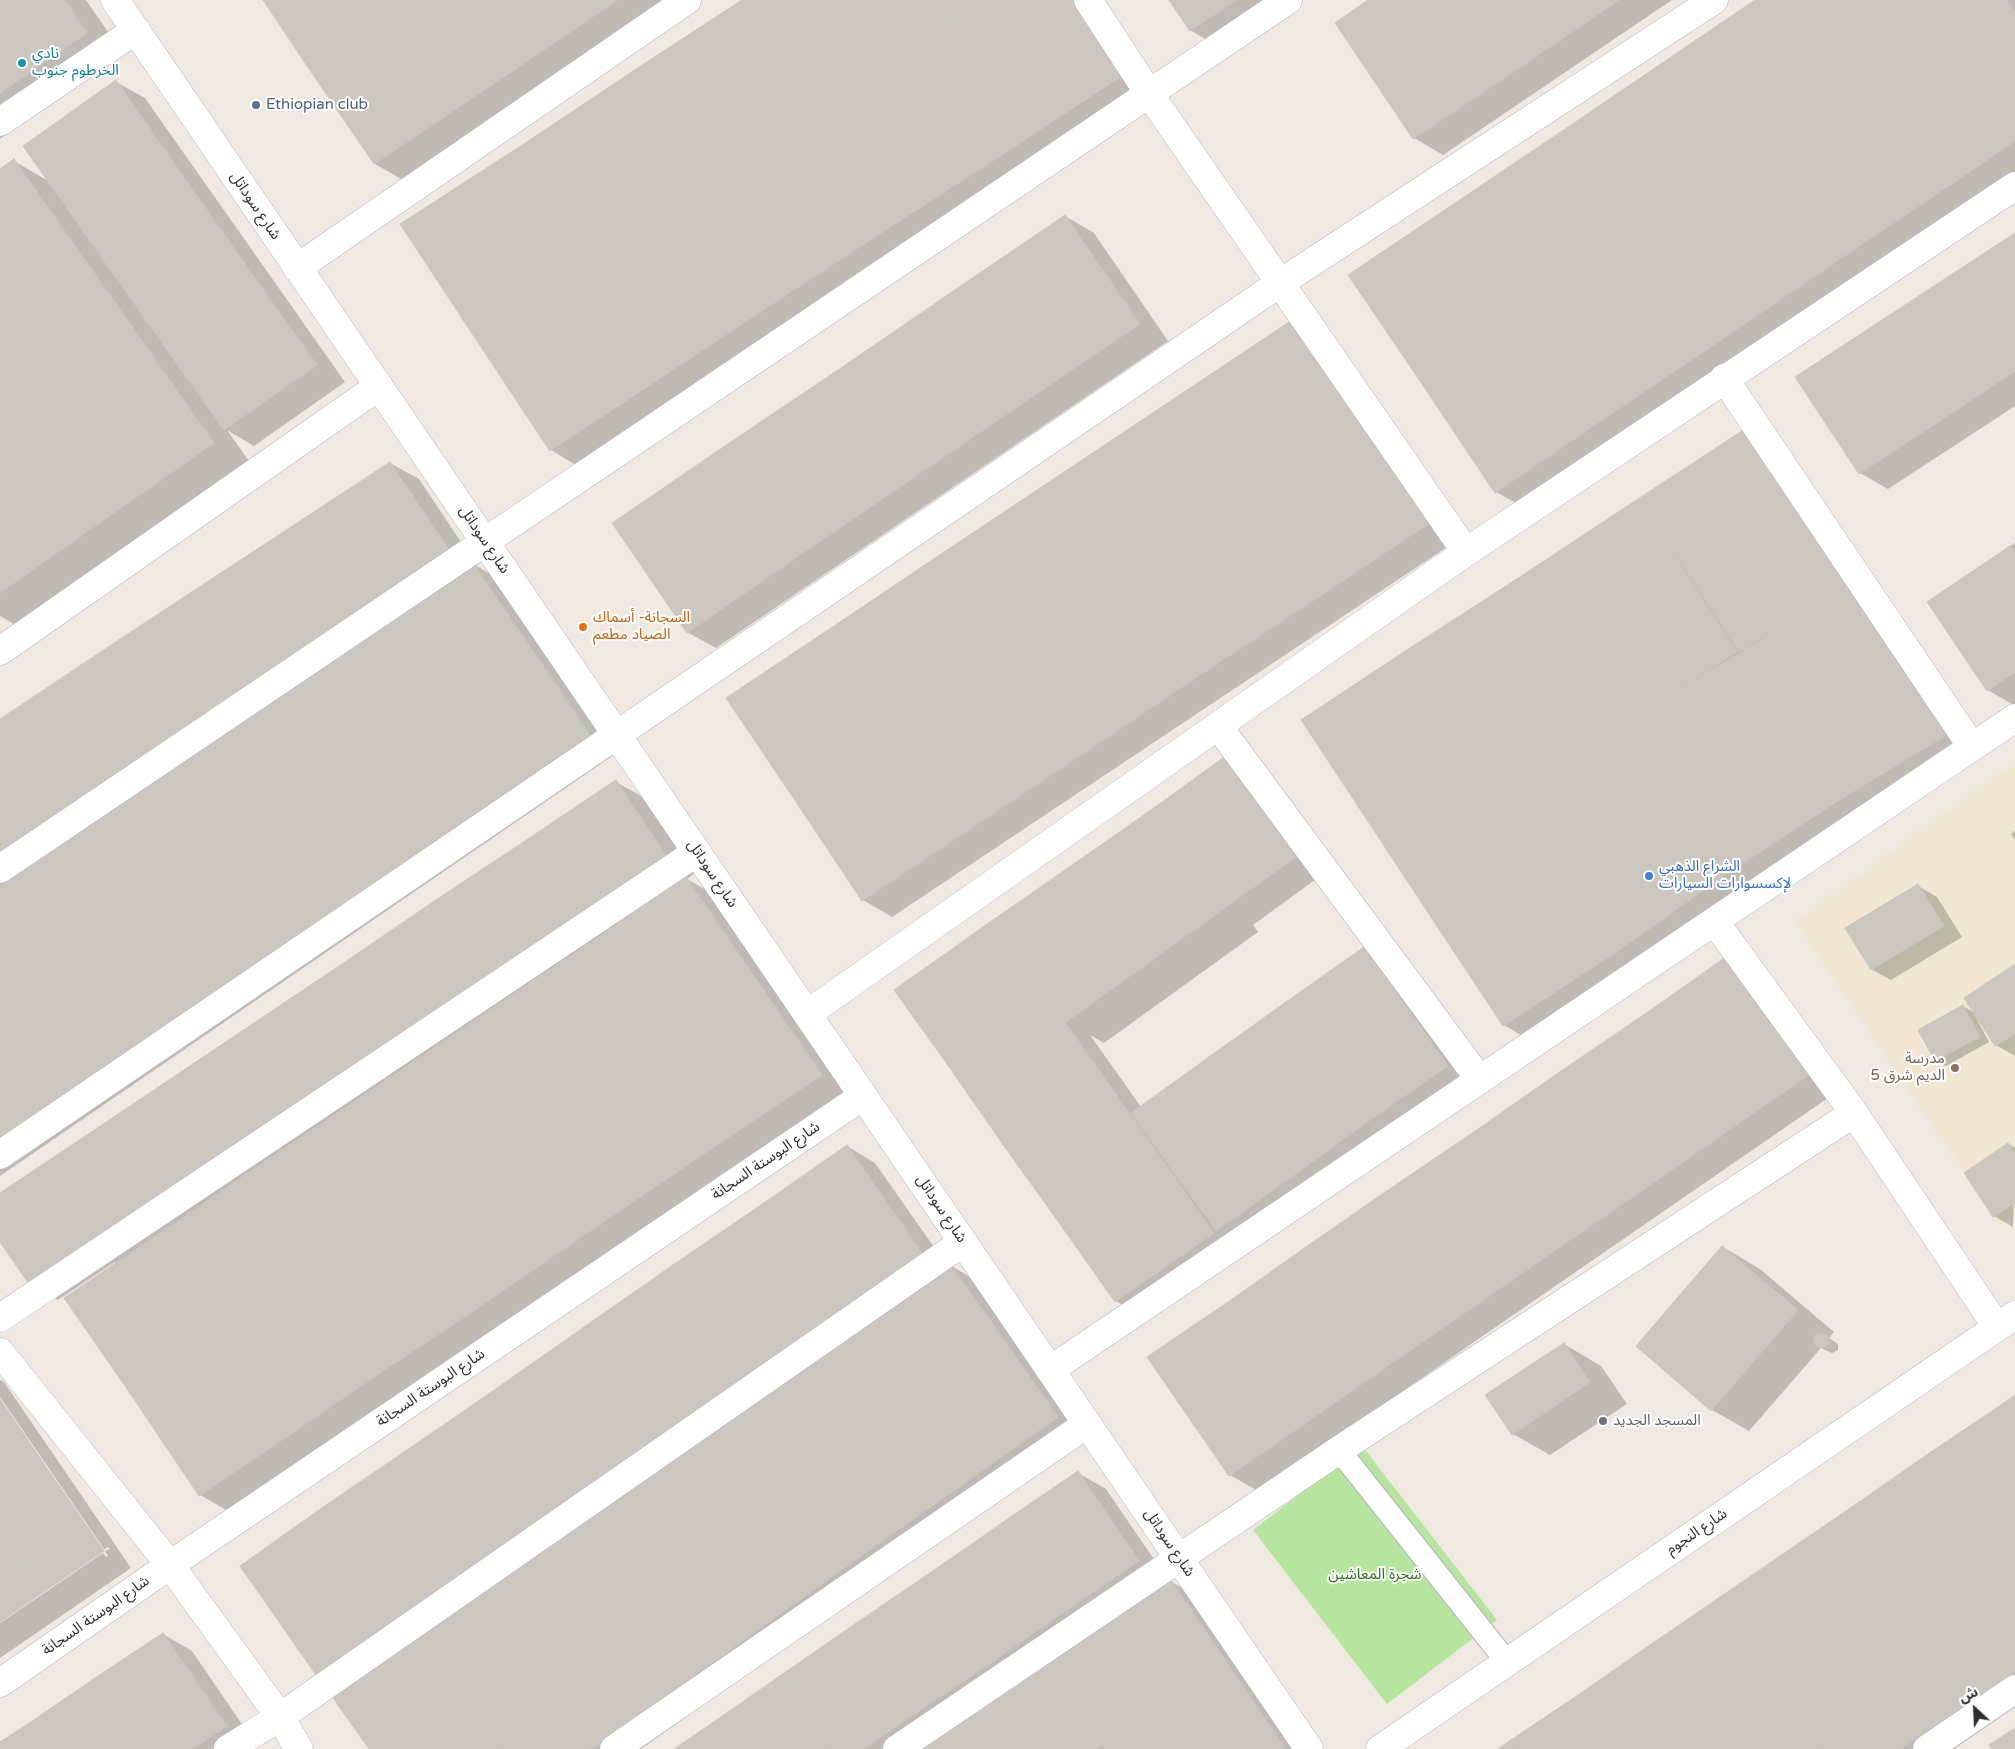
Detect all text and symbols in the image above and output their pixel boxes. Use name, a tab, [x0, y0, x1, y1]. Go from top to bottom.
place label: نادي الخرطوم جنوب	[32, 45, 119, 80]
marker: نادي الخرطوم جنوب	[16, 57, 28, 69]
place label: Ethiopian club	[266, 96, 368, 114]
marker: Ethiopian club	[250, 99, 262, 111]
street label: شارع سوداتل	[226, 169, 284, 243]
street label: شارع سوداتل	[455, 503, 513, 577]
place label: السجانة- أسماك الصياد مطعم	[593, 609, 690, 644]
marker: السجانة- أسماك الصياد مطعم	[577, 621, 589, 633]
street label: شارع سوداتل	[683, 837, 741, 911]
place label: الشراع الذهبي لإكسسوارات السيارات	[1659, 858, 1791, 893]
marker: الشراع الذهبي لإكسسوارات السيارات	[1643, 870, 1655, 882]
place label: مدرسة الديم شرق 5	[1871, 1050, 1945, 1085]
marker: مدرسة الديم شرق 5	[1949, 1062, 1961, 1074]
street label: شارع البوستة السجانة	[708, 1118, 824, 1204]
street label: شارع سوداتل	[912, 1172, 970, 1246]
street label: شارع البوستة السجانة	[373, 1345, 489, 1431]
place label: المسجد الجديد	[1613, 1412, 1701, 1430]
marker: المسجد الجديد	[1597, 1415, 1609, 1427]
street label: شارع النجوم	[1663, 1505, 1731, 1559]
street label: شارع سوداتل	[1140, 1506, 1198, 1580]
park label: شجرة المعاشين	[1328, 1566, 1422, 1584]
street label: شارع البوستة السجانة	[39, 1572, 153, 1660]
text: ش	[1956, 1683, 1981, 1707]
north arrow	[1950, 1684, 2000, 1734]

